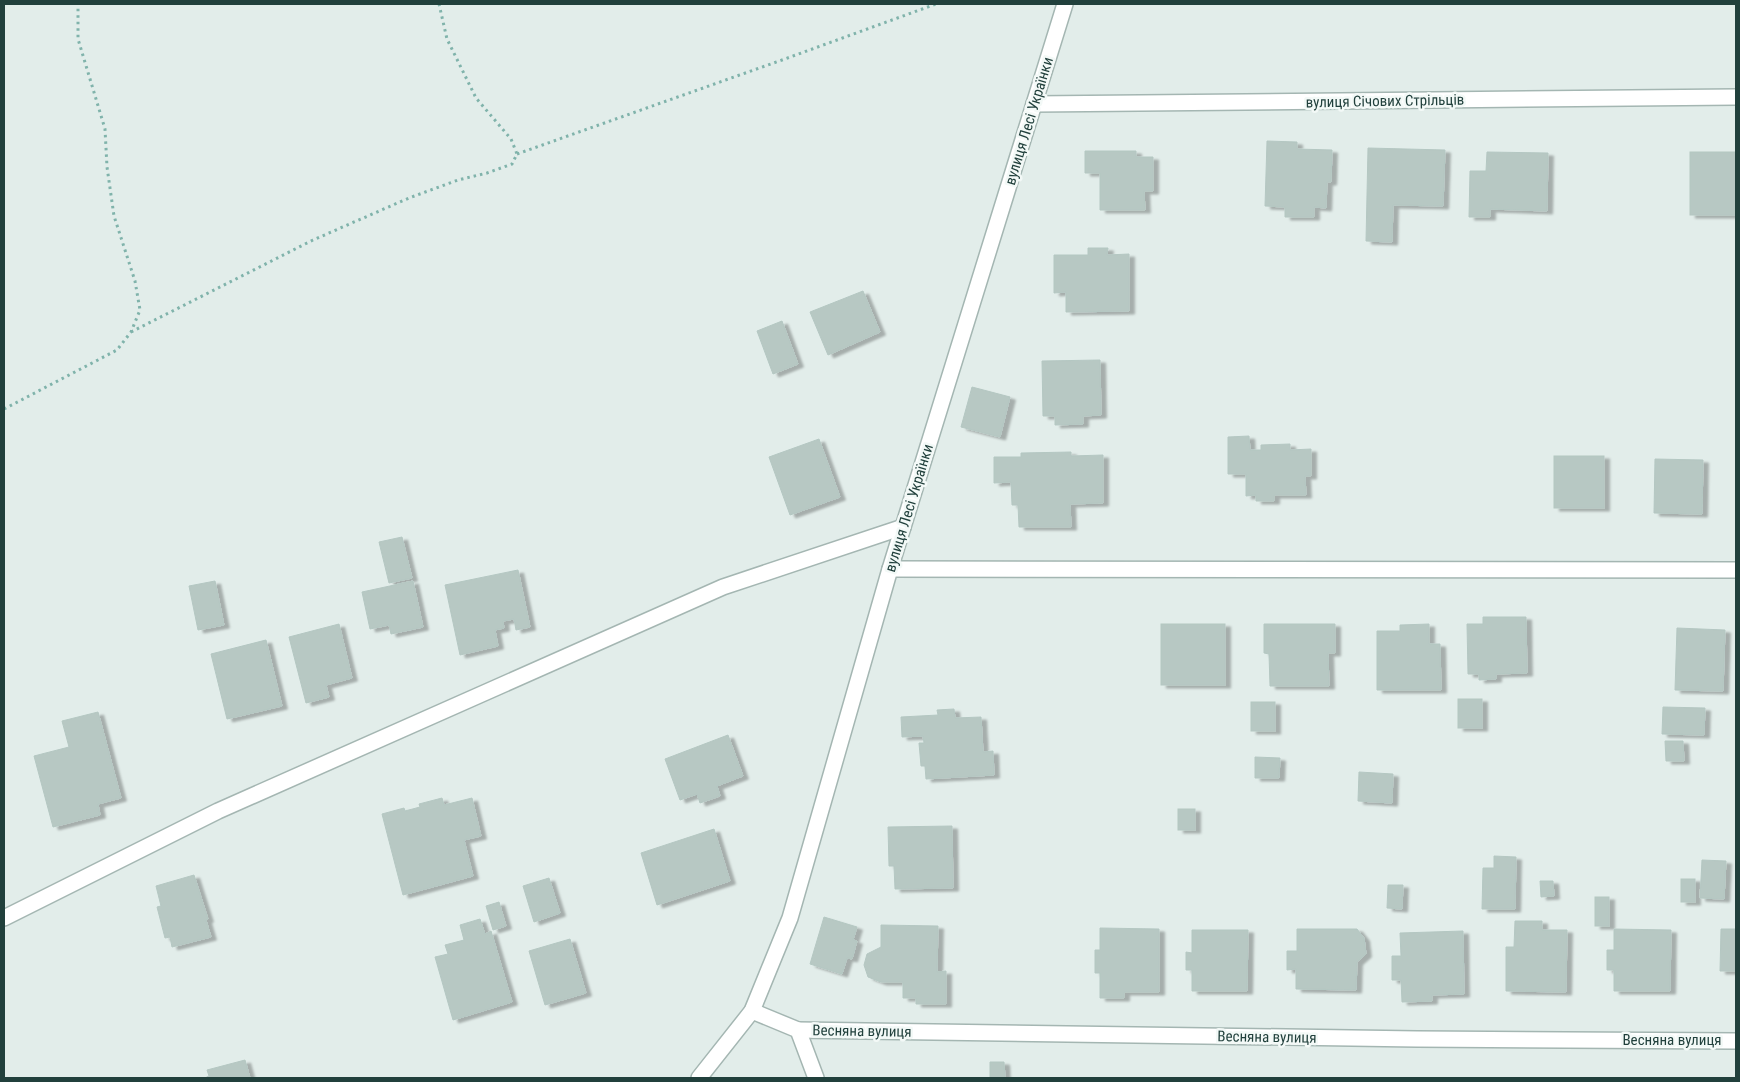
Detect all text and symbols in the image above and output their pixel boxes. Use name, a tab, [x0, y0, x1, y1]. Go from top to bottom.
street label: вулиця Лесі Українки	[1001, 55, 1057, 187]
street label: вулиця Січових Стрільців	[1306, 91, 1464, 111]
street label: вулиця Лесі Українки	[881, 442, 937, 574]
street label: Весняна вулиця	[812, 1021, 912, 1041]
street label: Весняна вулиця	[1217, 1027, 1317, 1047]
street label: Весняна вулиця	[1622, 1031, 1722, 1049]

